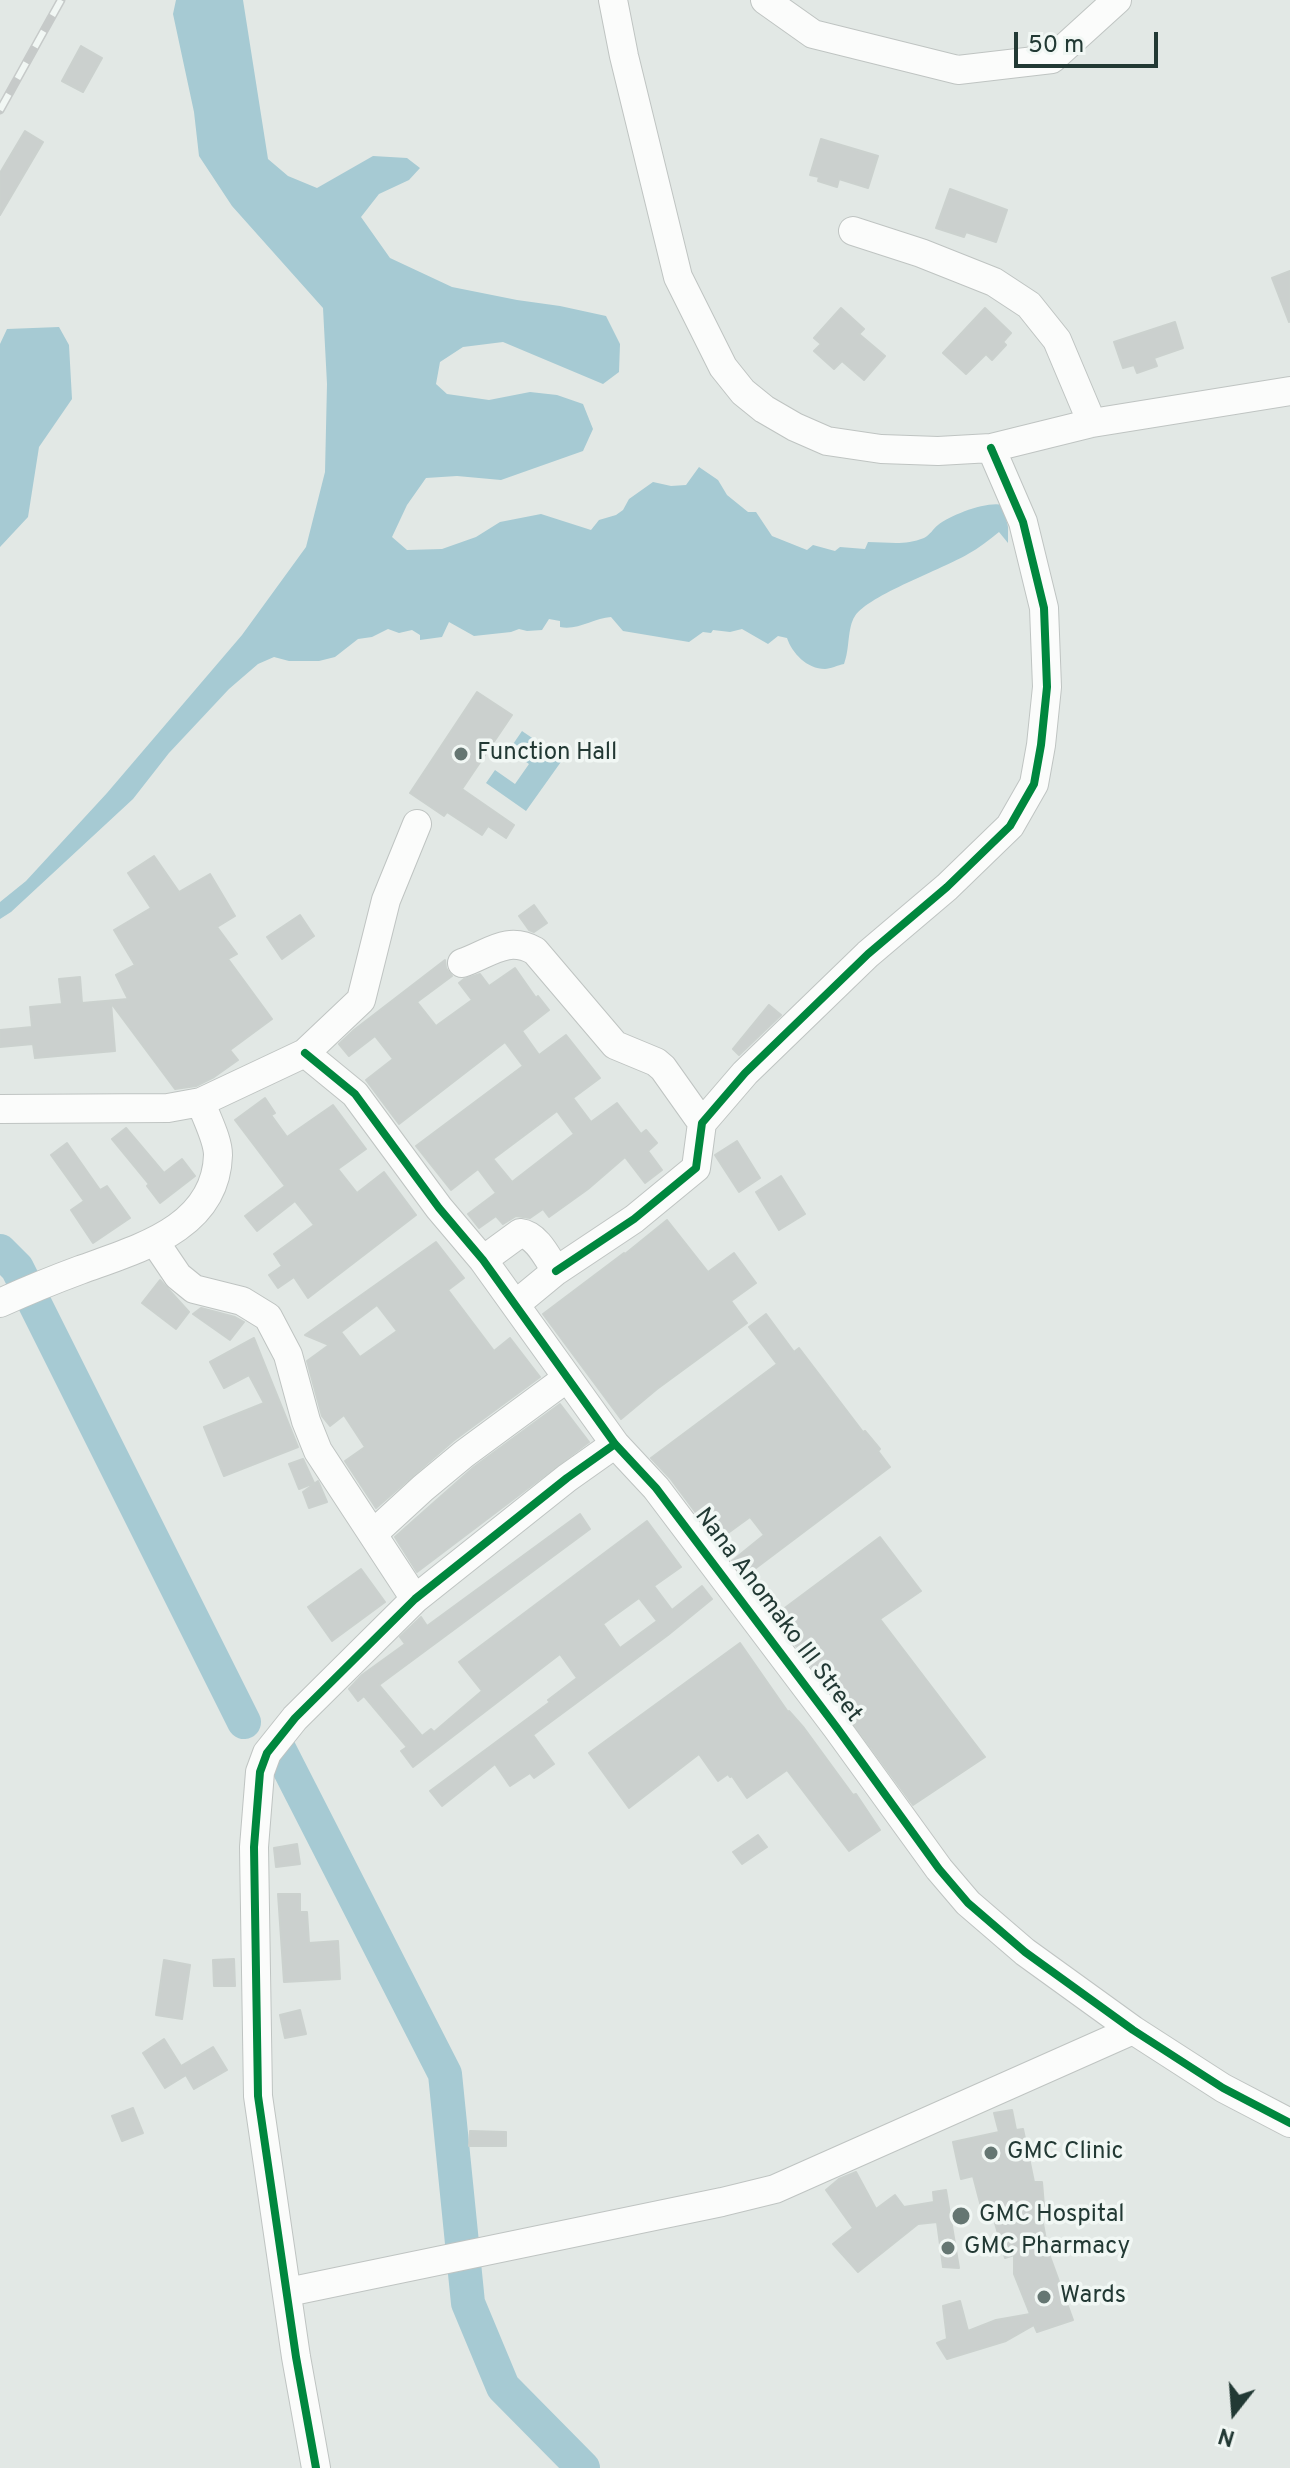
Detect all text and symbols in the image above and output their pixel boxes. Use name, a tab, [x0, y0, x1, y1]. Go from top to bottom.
scale bar	[1018, 16, 1162, 66]
text: 50 m	[1028, 31, 1084, 61]
place label: Function Hall	[477, 740, 617, 768]
marker: Function Hall	[452, 745, 470, 763]
street label: Nana Anomako III Street	[687, 1503, 867, 1729]
place label: GMC Clinic	[1007, 2139, 1123, 2167]
marker: GMC Clinic	[982, 2144, 1000, 2162]
place label: GMC Hospital	[979, 2202, 1125, 2230]
marker: GMC Hospital	[950, 2205, 972, 2227]
place label: GMC Pharmacy	[964, 2234, 1130, 2262]
marker: GMC Pharmacy	[939, 2239, 957, 2257]
place label: Wards	[1060, 2283, 1126, 2311]
marker: Wards	[1035, 2288, 1053, 2306]
north arrow	[1194, 2372, 1274, 2452]
text: N	[1215, 2420, 1238, 2451]

